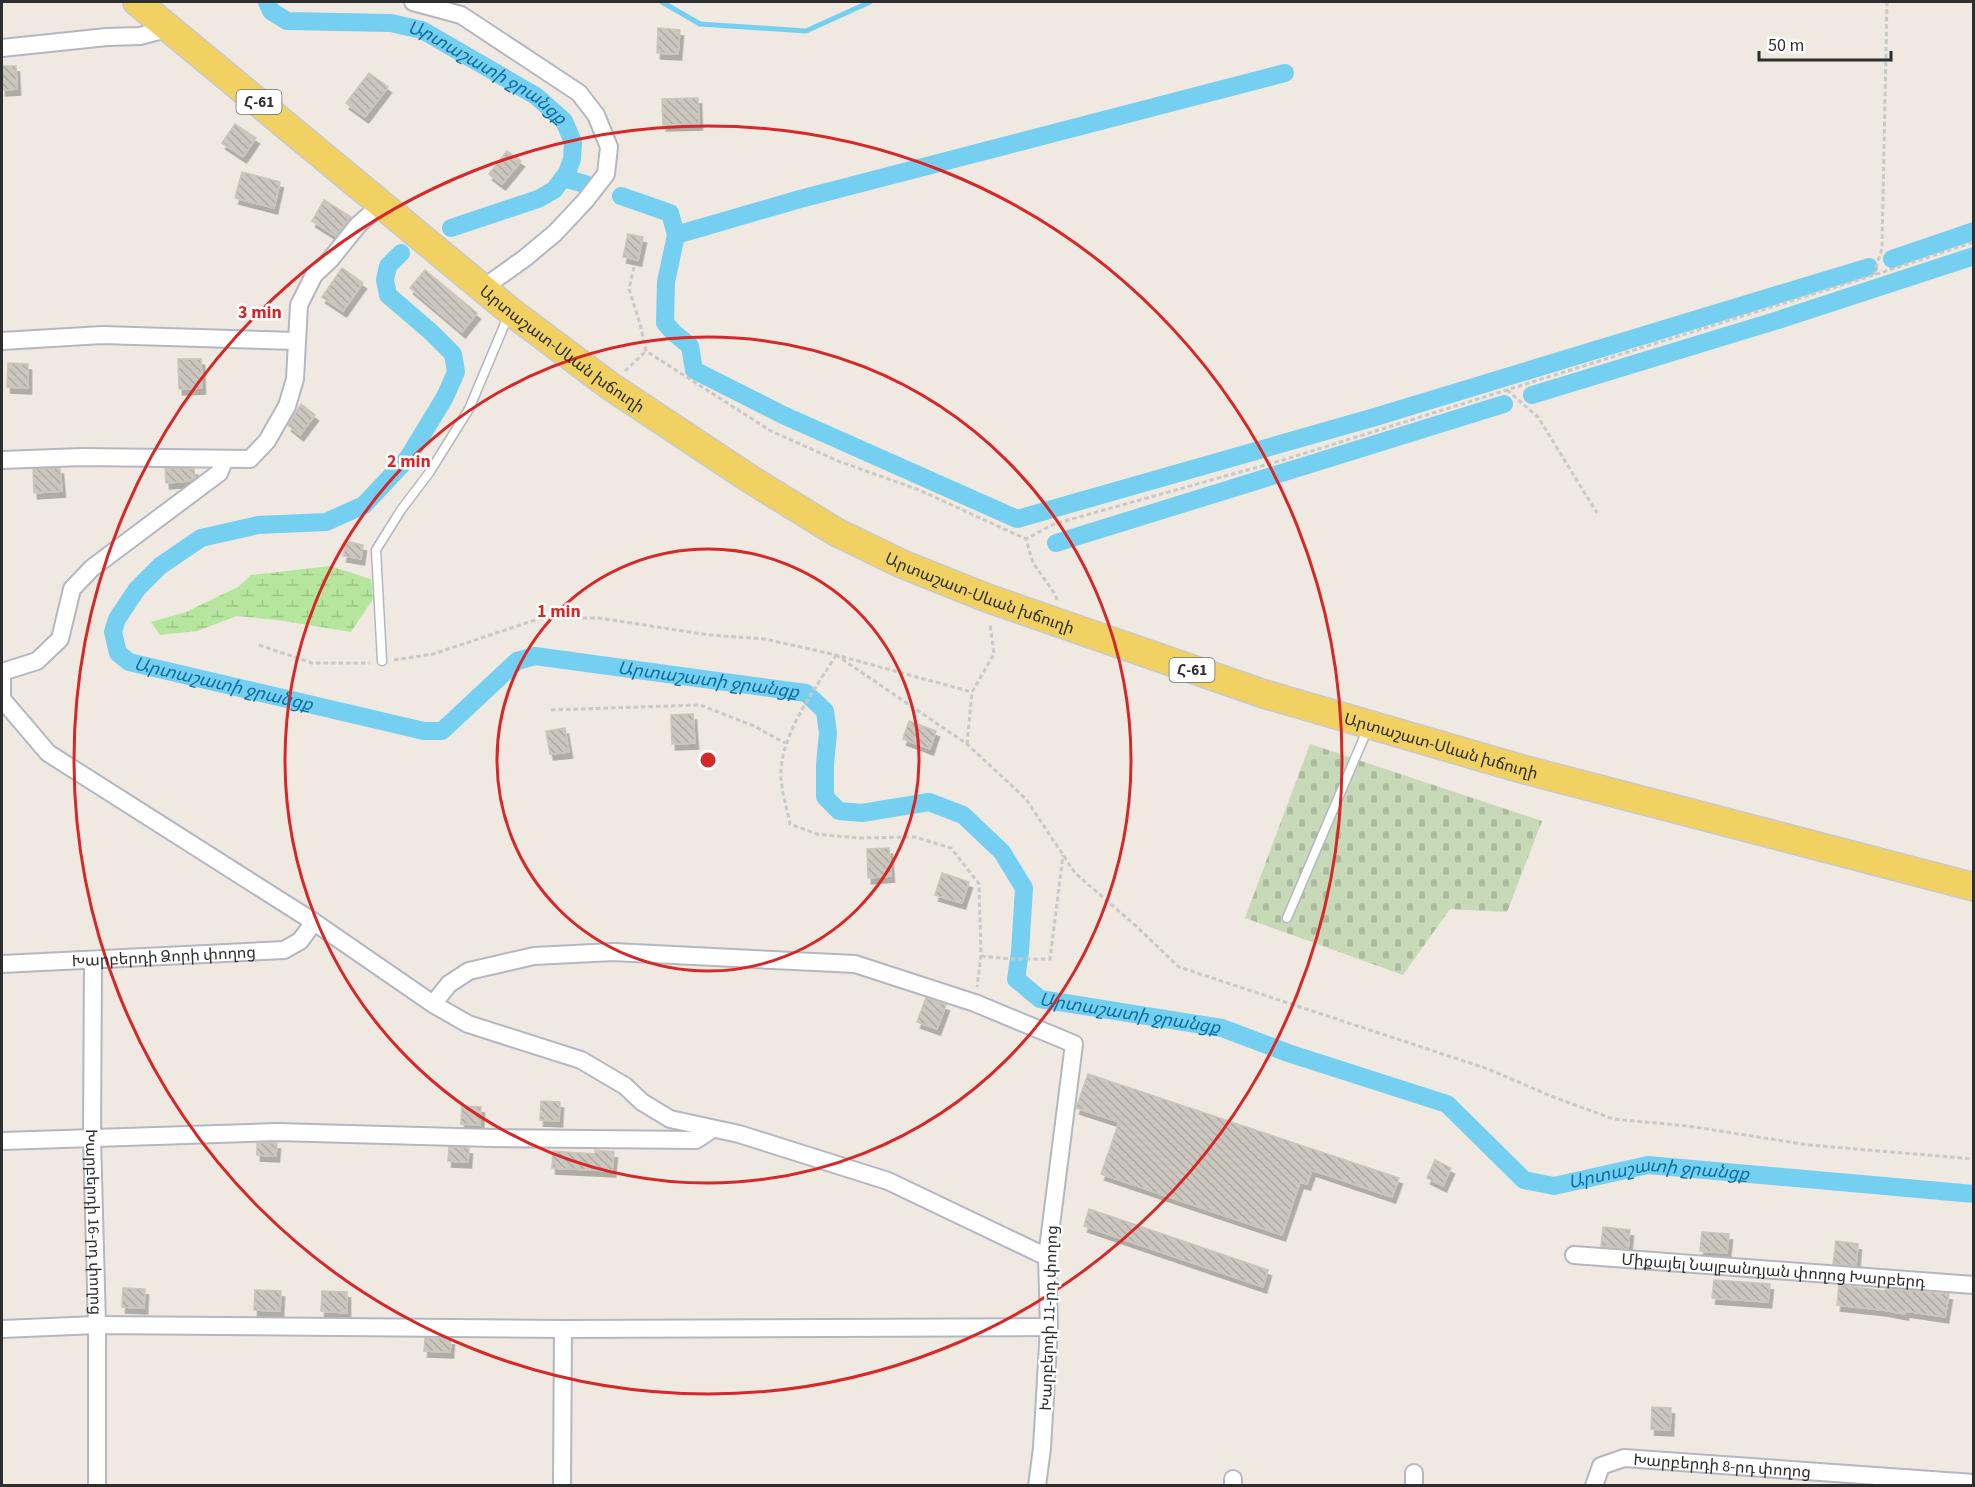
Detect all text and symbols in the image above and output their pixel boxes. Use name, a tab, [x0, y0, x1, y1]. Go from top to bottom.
water label: Արտաշատի ջրանցք	[405, 15, 573, 131]
scale bar	[1759, 24, 1891, 62]
text: 50 m	[1768, 33, 1804, 58]
road number: Հ-61	[236, 90, 282, 114]
street label: Արտաշատ-Սևան խճուղի	[475, 280, 649, 418]
text: 3 min	[238, 300, 282, 325]
text: 2 min	[387, 449, 431, 474]
street label: Արտաշատ-Սևան խճուղի	[881, 547, 1077, 640]
text: 1 min	[537, 599, 581, 624]
water label: Արտաշատի ջրանցք	[131, 652, 317, 718]
water label: Արտաշատի ջրանցք	[616, 655, 802, 705]
road number: Հ-61	[1170, 658, 1214, 682]
street label: Արտաշատ-Սևան խճուղի	[1341, 708, 1540, 785]
centre of rings	[698, 750, 718, 770]
street label: Խարբերդի Ձորի փողոց	[71, 941, 256, 973]
water label: Արտաշատի ջրանցք	[1037, 987, 1223, 1041]
street label: Խարբերդի 16-րդ փողոց	[80, 1129, 107, 1315]
water label: Արտաշատի ջրանցք	[1566, 1153, 1752, 1195]
street label: Խարբերդի 11-րդ փողոց	[1035, 1225, 1063, 1411]
street label: Միքայել Նալբանդյան փողոց Խարբերդ	[1620, 1249, 1927, 1293]
street label: Խարբերդի 8-րդ փողոց	[1633, 1449, 1812, 1483]

